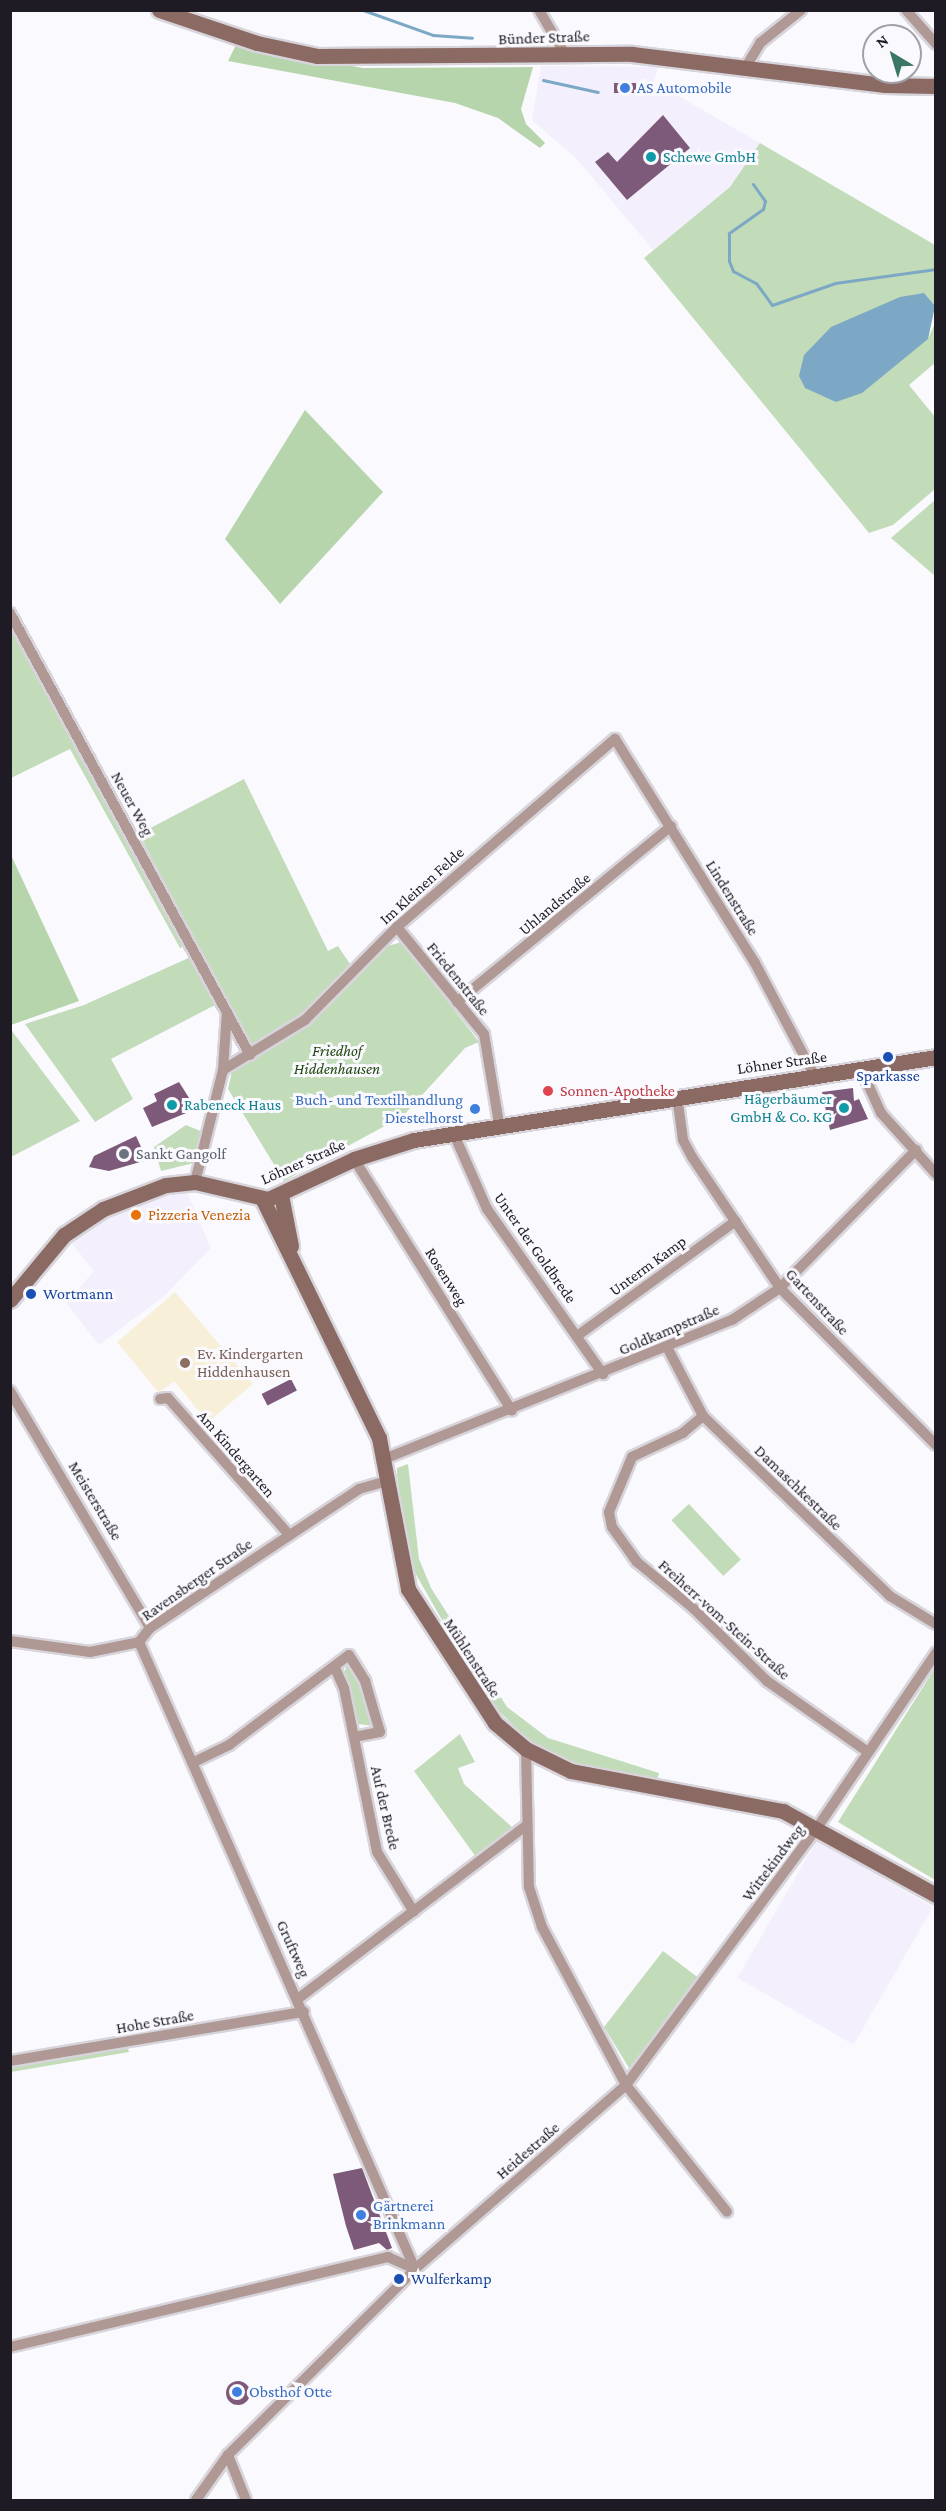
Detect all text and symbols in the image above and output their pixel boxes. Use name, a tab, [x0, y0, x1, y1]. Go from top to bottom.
north arrow	[862, 24, 922, 84]
street label: Bünder Straße	[498, 27, 590, 49]
text: N	[872, 31, 891, 51]
place label: AS Automobile	[637, 78, 731, 98]
marker: AS Automobile	[618, 81, 632, 95]
place label: Schewe GmbH	[663, 147, 756, 167]
marker: Schewe GmbH	[644, 150, 658, 164]
street label: Neuer Weg	[107, 769, 157, 839]
street label: Im Kleinen Felde	[376, 843, 468, 929]
street label: Lindenstraße	[701, 857, 763, 939]
street label: Uhlandstraße	[515, 868, 595, 940]
street label: Friedenstraße	[423, 938, 493, 1020]
park label: Friedhof Hiddenhausen	[294, 1041, 380, 1079]
street label: Löhner Straße	[736, 1047, 828, 1079]
marker: Sparkasse	[881, 1050, 895, 1064]
place label: Sparkasse	[856, 1066, 920, 1086]
place label: Sonnen-Apotheke	[560, 1081, 675, 1101]
marker: Sonnen-Apotheke	[541, 1084, 555, 1098]
place label: Hägerbäumer GmbH & Co. KG	[730, 1089, 832, 1127]
place label: Buch- und Textilhandlung Diestelhorst	[295, 1090, 463, 1128]
place label: Rabeneck Haus	[184, 1095, 281, 1115]
marker: Rabeneck Haus	[165, 1098, 179, 1112]
marker: Hägerbäumer GmbH & Co. KG	[837, 1101, 851, 1115]
marker: Buch- und Textilhandlung Diestelhorst	[468, 1102, 482, 1116]
street label: Löhner Straße	[258, 1135, 348, 1189]
place label: Sankt Gangolf	[136, 1144, 226, 1164]
marker: Sankt Gangolf	[117, 1147, 131, 1161]
street label: Unter der Goldbrede	[490, 1189, 580, 1307]
place label: Pizzeria Venezia	[148, 1205, 251, 1225]
marker: Pizzeria Venezia	[129, 1208, 143, 1222]
street label: Unterm Kamp	[606, 1232, 690, 1300]
street label: Rosenweg	[421, 1244, 471, 1310]
street label: Gartenstraße	[781, 1265, 853, 1339]
place label: Wortmann	[43, 1284, 113, 1304]
marker: Wortmann	[24, 1287, 38, 1301]
street label: Goldkampstraße	[616, 1300, 722, 1360]
place label: Ev. Kindergarten Hiddenhausen	[197, 1344, 303, 1382]
marker: Ev. Kindergarten Hiddenhausen	[178, 1356, 192, 1370]
street label: Am Kindergarten	[193, 1406, 279, 1502]
street label: Damaschkestraße	[750, 1441, 846, 1535]
street label: Meisterstraße	[64, 1458, 126, 1544]
street label: Ravensberger Straße	[138, 1535, 256, 1625]
street label: Freiherr-vom-Stein-Straße	[654, 1556, 794, 1684]
street label: Mühlenstraße	[439, 1615, 505, 1701]
street label: Auf der Brede	[366, 1764, 404, 1852]
street label: Wittekindweg	[738, 1821, 808, 1905]
street label: Gruftweg	[272, 1917, 314, 1981]
street label: Hohe Straße	[115, 2006, 195, 2038]
street label: Heidestraße	[492, 2118, 564, 2184]
place label: Gärtnerei Brinkmann	[373, 2196, 445, 2234]
marker: Gärtnerei Brinkmann	[354, 2208, 368, 2222]
place label: Wulferkamp	[411, 2269, 492, 2289]
marker: Wulferkamp	[392, 2272, 406, 2286]
place label: Obsthof Otte	[249, 2382, 332, 2402]
marker: Obsthof Otte	[230, 2385, 244, 2399]

